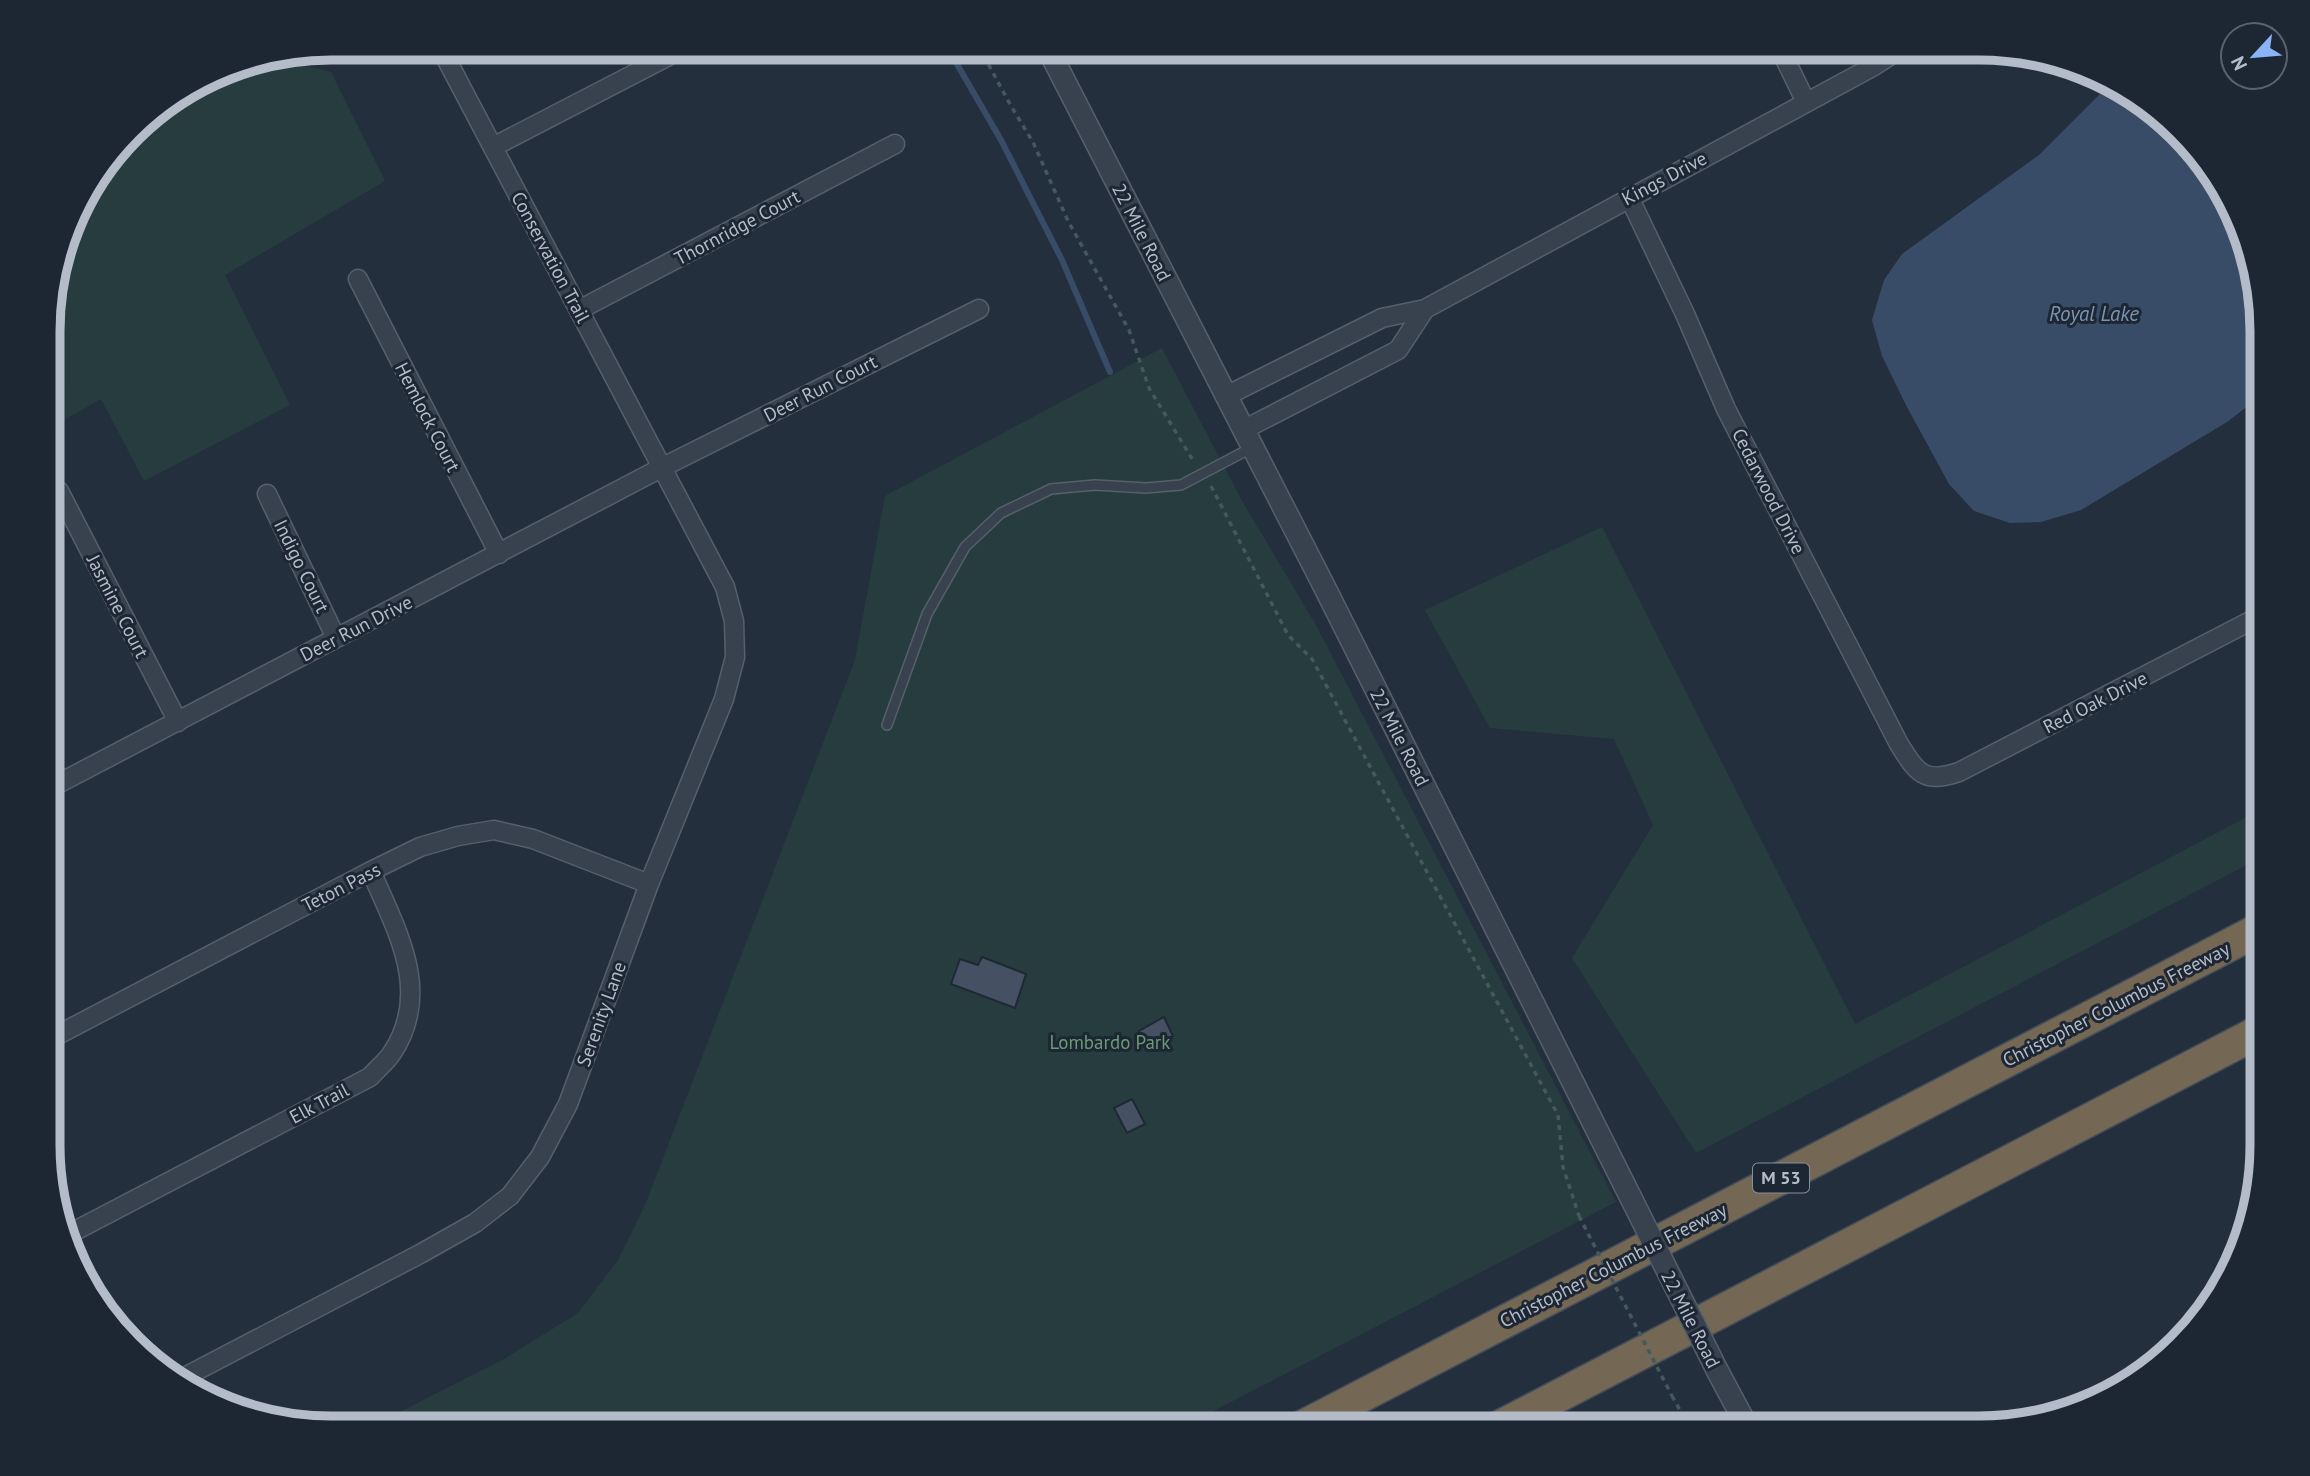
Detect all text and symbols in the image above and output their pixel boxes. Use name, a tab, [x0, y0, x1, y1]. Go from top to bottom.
north arrow	[2219, 21, 2289, 91]
text: N	[2225, 53, 2252, 74]
street label: Kings Drive	[1617, 146, 1711, 210]
street label: 22 Mile Road	[1107, 179, 1177, 285]
street label: Thornridge Court	[670, 184, 804, 270]
street label: Conservation Trail	[506, 187, 596, 327]
water label: Royal Lake	[2049, 300, 2139, 327]
street label: Deer Run Court	[759, 349, 881, 427]
street label: Hemlock Court	[390, 358, 466, 476]
street label: Cedarwood Drive	[1727, 424, 1811, 558]
street label: Indigo Court	[269, 515, 335, 617]
street label: Jasmine Court	[81, 549, 155, 662]
street label: Deer Run Drive	[296, 590, 416, 666]
street label: Red Oak Drive	[2039, 665, 2151, 739]
street label: 22 Mile Road	[1365, 684, 1435, 790]
street label: Teton Pass	[298, 857, 384, 917]
street label: Christopher Columbus Freeway	[1998, 936, 2234, 1072]
street label: Serenity Lane	[571, 958, 631, 1070]
park label: Lombardo Park	[1050, 1030, 1170, 1054]
street label: Elk Trail	[285, 1077, 353, 1129]
road number: M 53	[1753, 1163, 1809, 1192]
street label: Christopher Columbus Freeway	[1495, 1197, 1731, 1333]
street label: 22 Mile Road	[1656, 1266, 1726, 1372]

